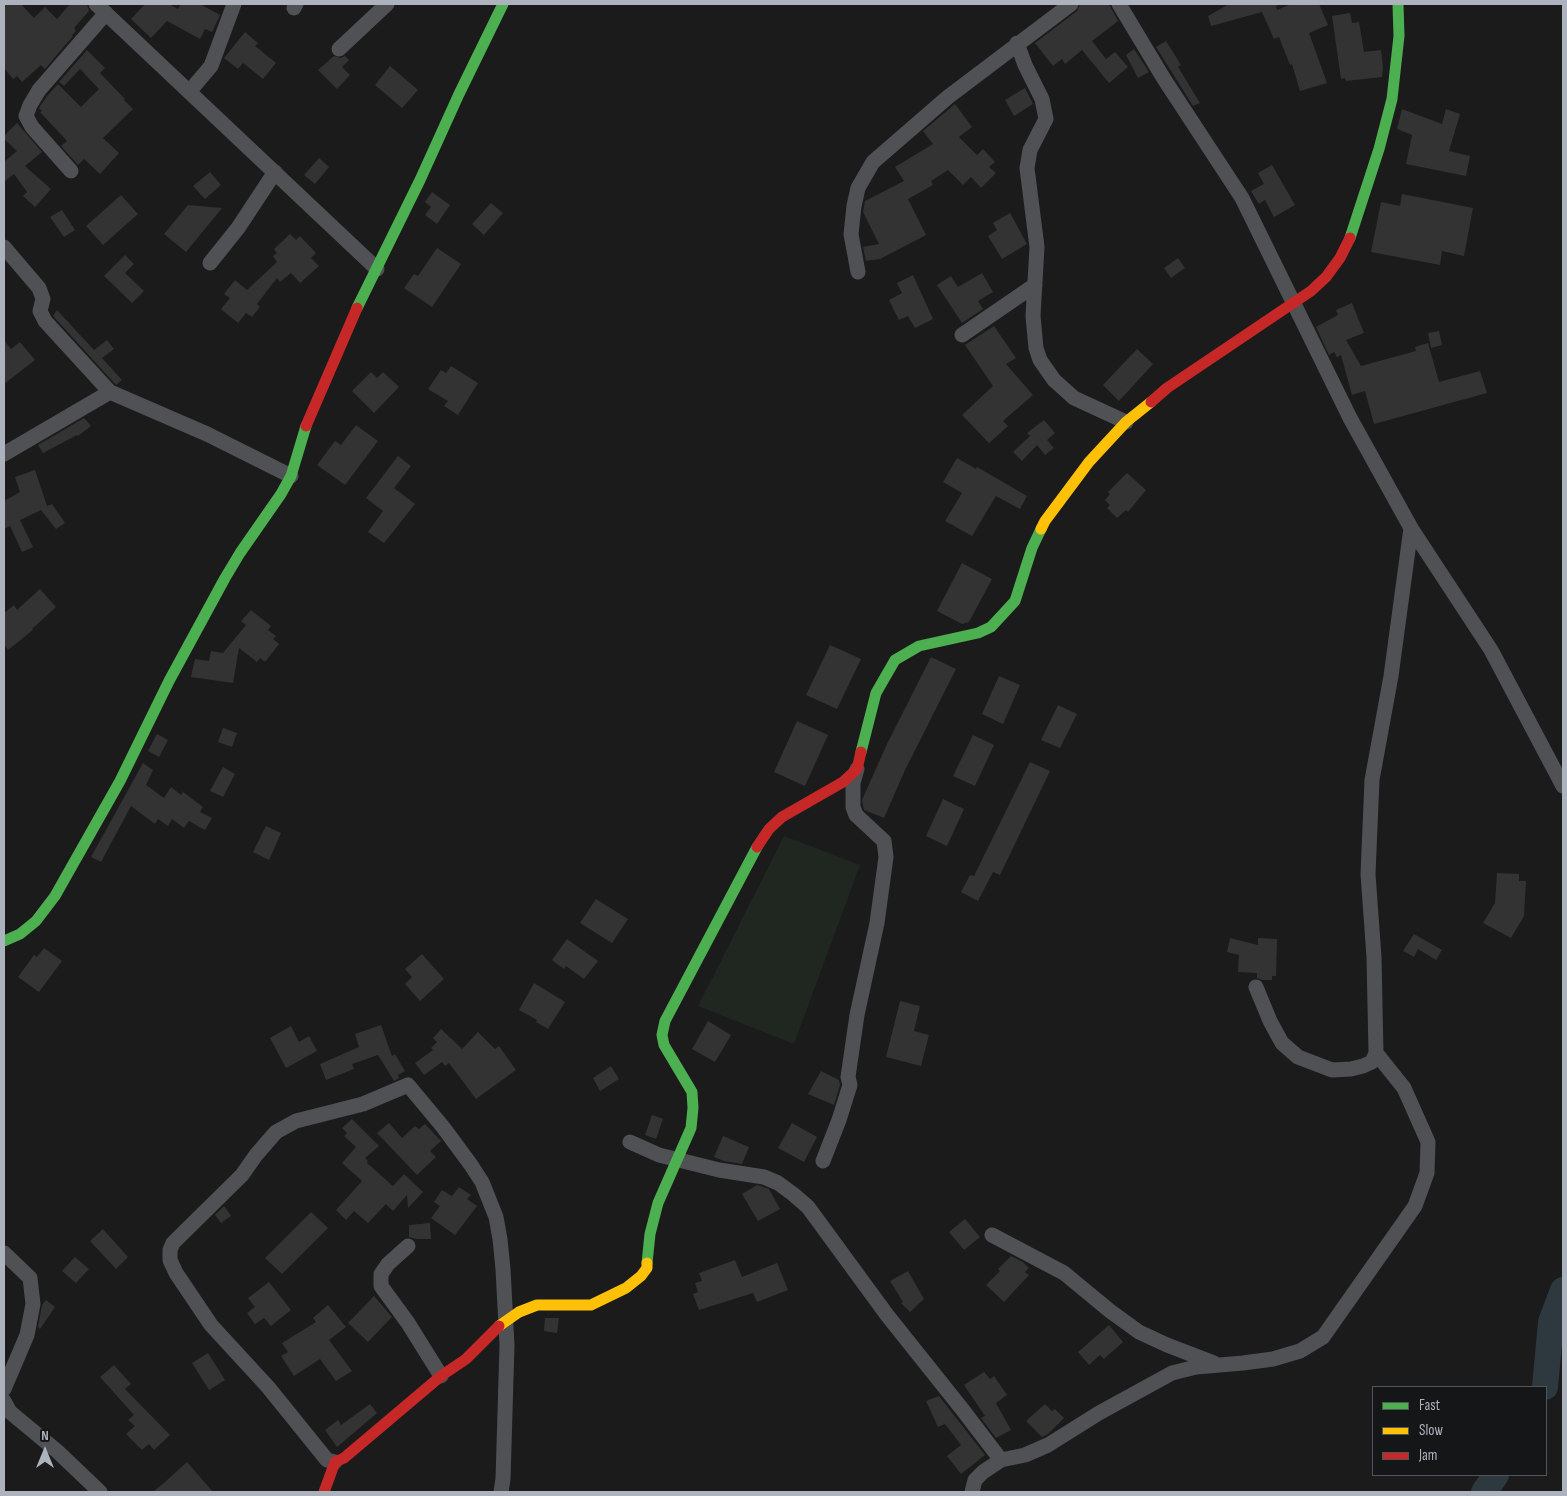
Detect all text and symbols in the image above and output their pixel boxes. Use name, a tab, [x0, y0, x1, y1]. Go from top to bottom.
legend	[1372, 1386, 1547, 1476]
text: Fast	[1419, 1396, 1440, 1415]
text: Slow	[1419, 1421, 1443, 1440]
north arrow	[20, 1426, 70, 1476]
text: N	[41, 1427, 49, 1444]
text: Jam	[1419, 1446, 1437, 1465]

